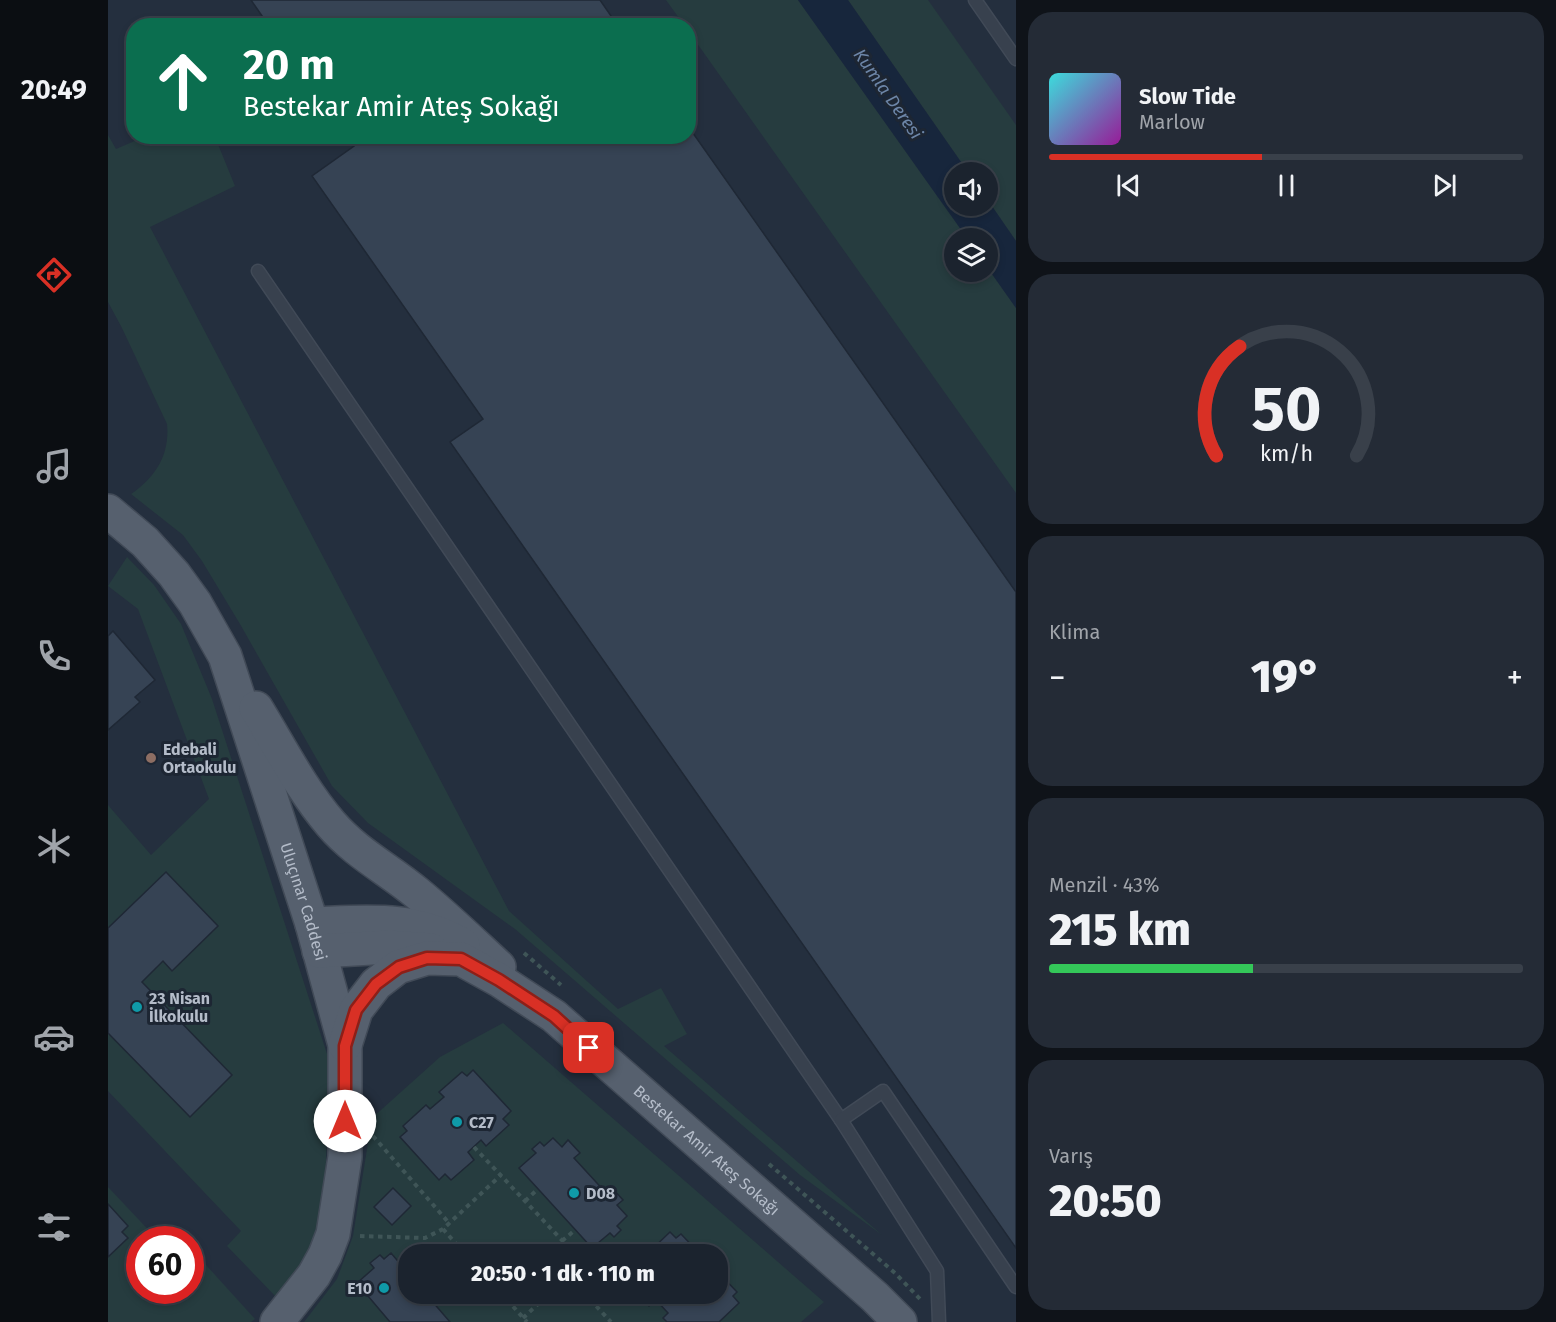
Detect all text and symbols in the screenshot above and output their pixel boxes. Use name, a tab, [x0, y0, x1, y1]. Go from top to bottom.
text: 20 m	[243, 40, 335, 90]
icon: ahead	[144, 42, 222, 120]
water label: Kumla Deresi	[849, 44, 927, 144]
text: 20:49	[21, 74, 87, 106]
text: Slow Tide	[1139, 83, 1236, 110]
text: Bestekar Amir Ateş Sokağı	[243, 91, 560, 123]
text: Marlow	[1139, 110, 1205, 134]
map controls	[944, 162, 998, 282]
button: sound	[944, 162, 998, 216]
icon: previous	[1112, 169, 1145, 202]
icon: pause	[1270, 169, 1303, 202]
icon: next	[1428, 169, 1461, 202]
button: layers	[944, 228, 998, 282]
icon: directions	[33, 254, 75, 296]
text: 50	[1251, 372, 1321, 447]
text: km/h	[1259, 441, 1313, 467]
icon: music	[33, 445, 75, 487]
text: Klima	[1049, 620, 1100, 644]
icon: phone	[33, 635, 75, 677]
text: 19°	[1251, 650, 1321, 704]
text: −	[1049, 658, 1066, 698]
text: +	[1507, 658, 1523, 698]
place label: Edebali Ortaokulu	[163, 740, 236, 777]
marker: Edebali Ortaokulu	[144, 751, 158, 765]
icon: climate	[33, 825, 75, 867]
street label: Uluçınar Caddesi	[276, 840, 331, 963]
text: Menzil · 43%	[1049, 873, 1160, 897]
text: 215 km	[1049, 903, 1191, 957]
place label: 23 Nisan İlkokulu	[149, 989, 210, 1026]
marker: 23 Nisan İlkokulu	[130, 1000, 144, 1014]
icon: car	[33, 1016, 75, 1058]
pin	[563, 1022, 614, 1073]
icon: arrive	[572, 1031, 605, 1064]
street label: Bestekar Amir Ateş Sokağı	[630, 1081, 783, 1219]
position arrow	[313, 1089, 377, 1153]
place label: C27	[469, 1113, 494, 1132]
marker: C27	[450, 1115, 464, 1129]
text: Varış	[1049, 1144, 1093, 1168]
text: 20:50	[1049, 1174, 1162, 1228]
place label: D08	[586, 1184, 615, 1203]
marker: D08	[567, 1186, 581, 1200]
icon: filters	[33, 1206, 75, 1248]
speed limit sign: 60	[126, 1226, 204, 1304]
text: 20:50 · 1 dk · 110 m	[471, 1260, 655, 1287]
place label: E10	[347, 1279, 372, 1298]
marker: E10	[377, 1281, 391, 1295]

